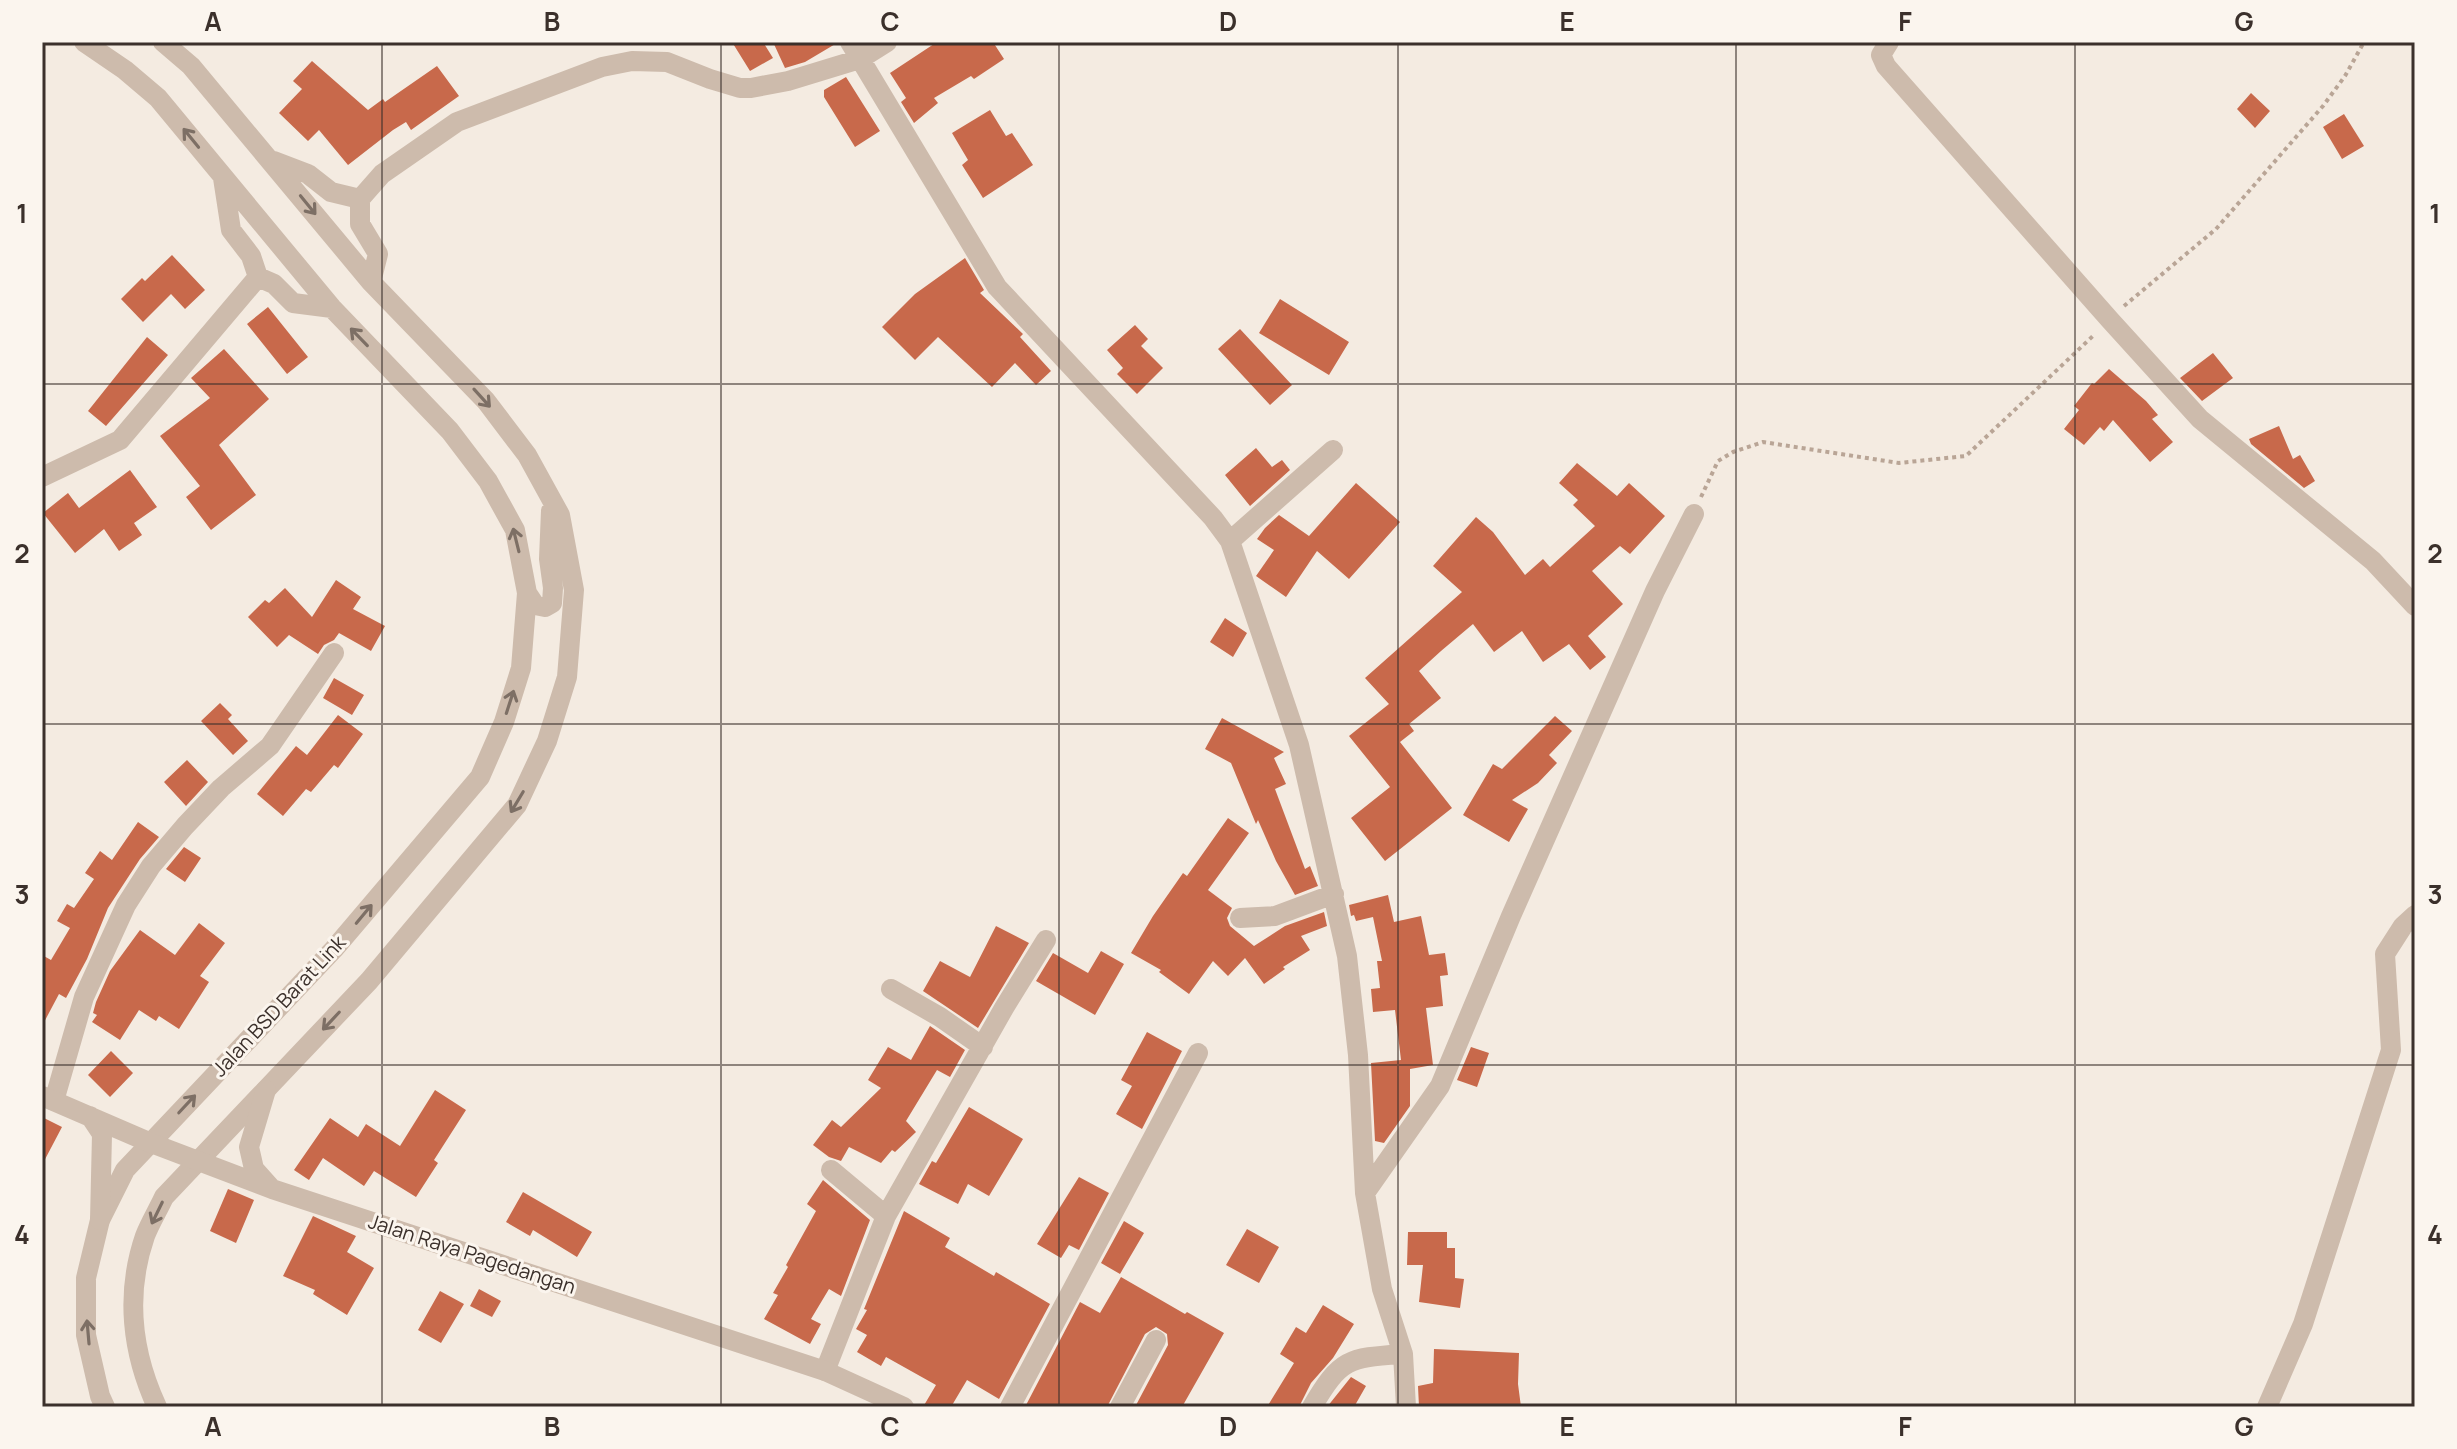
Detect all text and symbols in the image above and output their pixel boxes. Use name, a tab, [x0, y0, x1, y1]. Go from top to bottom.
text: A	[204, 3, 222, 39]
text: B	[544, 3, 560, 39]
text: C	[880, 3, 900, 39]
text: D	[1219, 3, 1237, 39]
text: E	[1559, 3, 1575, 39]
text: F	[1898, 3, 1912, 39]
text: G	[2234, 3, 2254, 39]
one-way arrow	[182, 129, 200, 149]
one-way arrow	[299, 194, 317, 215]
text: 1	[16, 195, 28, 231]
text: 1	[2429, 195, 2441, 231]
one-way arrow	[350, 327, 369, 347]
one-way arrow	[472, 387, 490, 407]
one-way arrow	[508, 528, 523, 554]
text: 2	[14, 535, 30, 571]
text: 2	[2427, 535, 2443, 571]
one-way arrow	[504, 690, 519, 715]
one-way arrow	[509, 790, 525, 813]
text: 3	[14, 876, 30, 912]
text: 3	[2427, 876, 2443, 912]
one-way arrow	[355, 904, 373, 924]
street label: Jalan BSD Barat Link	[206, 928, 352, 1082]
one-way arrow	[322, 1011, 341, 1030]
one-way arrow	[178, 1094, 197, 1114]
one-way arrow	[149, 1201, 164, 1225]
street label: Jalan Raya Pagedangan	[365, 1207, 579, 1300]
text: 4	[14, 1216, 30, 1252]
text: 4	[2427, 1216, 2443, 1252]
one-way arrow	[80, 1319, 95, 1345]
text: A	[204, 1408, 222, 1444]
text: B	[544, 1408, 560, 1444]
text: C	[880, 1408, 900, 1444]
text: D	[1219, 1408, 1237, 1444]
text: E	[1559, 1408, 1575, 1444]
text: F	[1898, 1408, 1912, 1444]
text: G	[2234, 1408, 2254, 1444]

